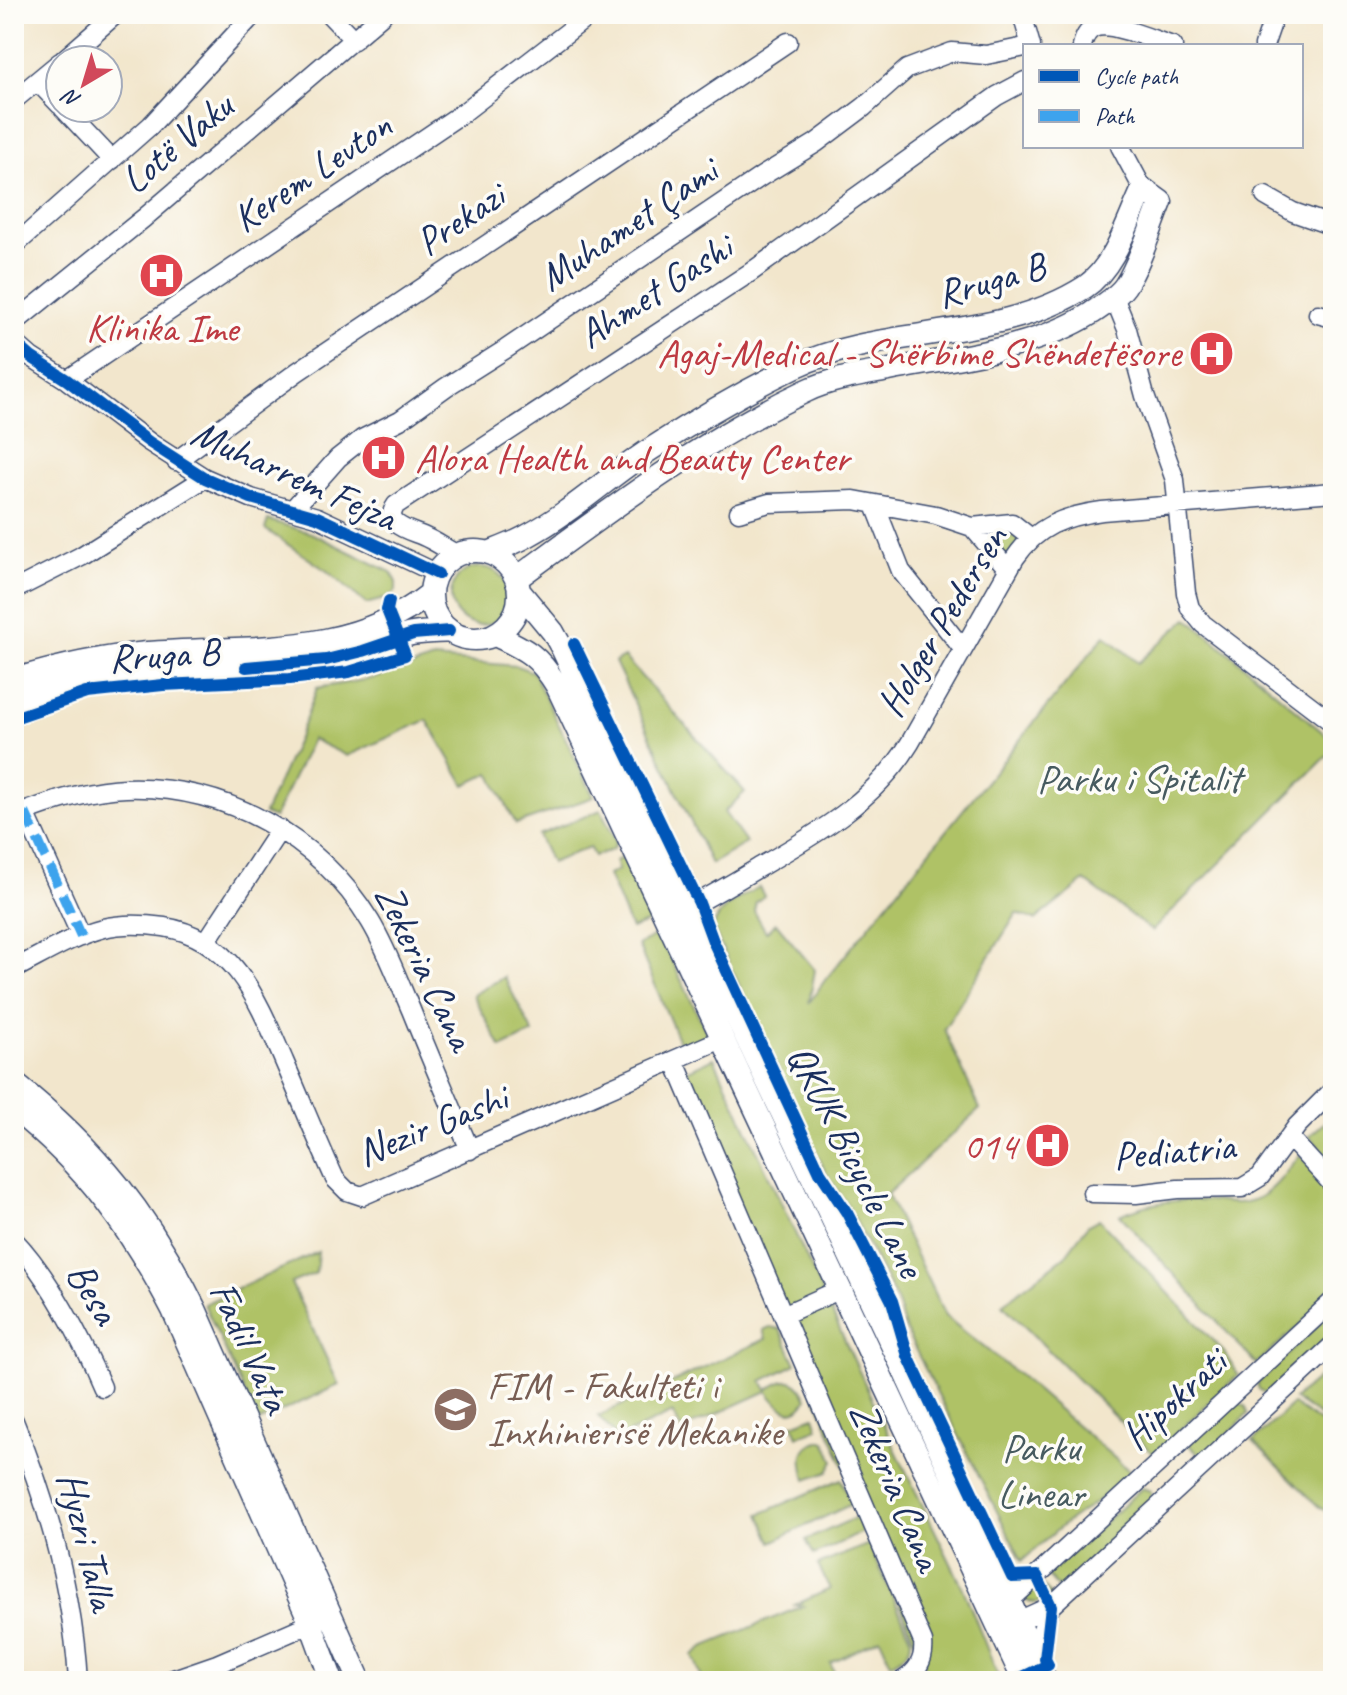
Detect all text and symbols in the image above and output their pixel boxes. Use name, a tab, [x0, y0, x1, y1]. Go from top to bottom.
north arrow	[44, 44, 124, 124]
legend	[1023, 44, 1303, 148]
text: Cycle path	[1095, 61, 1179, 91]
street label: Lotë Vaku	[111, 80, 245, 204]
text: N	[56, 82, 86, 114]
street label: Kerem Levton	[223, 100, 402, 243]
text: Path	[1095, 101, 1136, 131]
street label: Muhamet Çami	[529, 143, 731, 302]
street label: Prekazi	[406, 169, 518, 267]
street label: Ahmet Gashi	[568, 220, 745, 359]
street label: Rruga B	[931, 240, 1054, 319]
hospital icon: Klinika Ime	[138, 252, 186, 300]
place label: Klinika Ime	[86, 303, 241, 353]
place label: Agaj-Medical - Shërbime Shëndetësore	[657, 328, 1184, 378]
hospital icon: Agaj-Medical - Shërbime Shëndetësore	[1188, 329, 1236, 377]
street label: Muharrem Fejza	[184, 408, 407, 544]
place label: Alora Health and Beauty Center	[415, 433, 853, 483]
hospital icon: Alora Health and Beauty Center	[360, 434, 408, 482]
street label: Holger Pedersen	[865, 516, 1019, 726]
street label: Rruga B	[107, 626, 223, 684]
park label: Parku i Spitalit	[1037, 754, 1247, 804]
street label: Zekeria Cana	[363, 876, 488, 1061]
street label: QKUK Bicycle Lane	[776, 1037, 937, 1288]
street label: Nezir Gashi	[350, 1071, 519, 1178]
place label: 014	[963, 1121, 1021, 1171]
street label: Pediatria	[1111, 1121, 1240, 1181]
hospital icon: 014	[1024, 1122, 1072, 1170]
street label: Besa	[55, 1253, 132, 1336]
street label: Fadil Vata	[198, 1273, 303, 1423]
street label: Hipokrati	[1111, 1335, 1240, 1460]
place label: FIM - Fakulteti i Inxhinierisë Mekanike	[487, 1361, 785, 1457]
school or university icon: FIM - Fakulteti i Inxhinierisë Mekanike	[432, 1385, 480, 1433]
street label: Zekeria Cana	[838, 1394, 955, 1581]
park label: Parku Linear	[998, 1423, 1087, 1519]
street label: Hyzri Talla	[46, 1467, 129, 1619]

